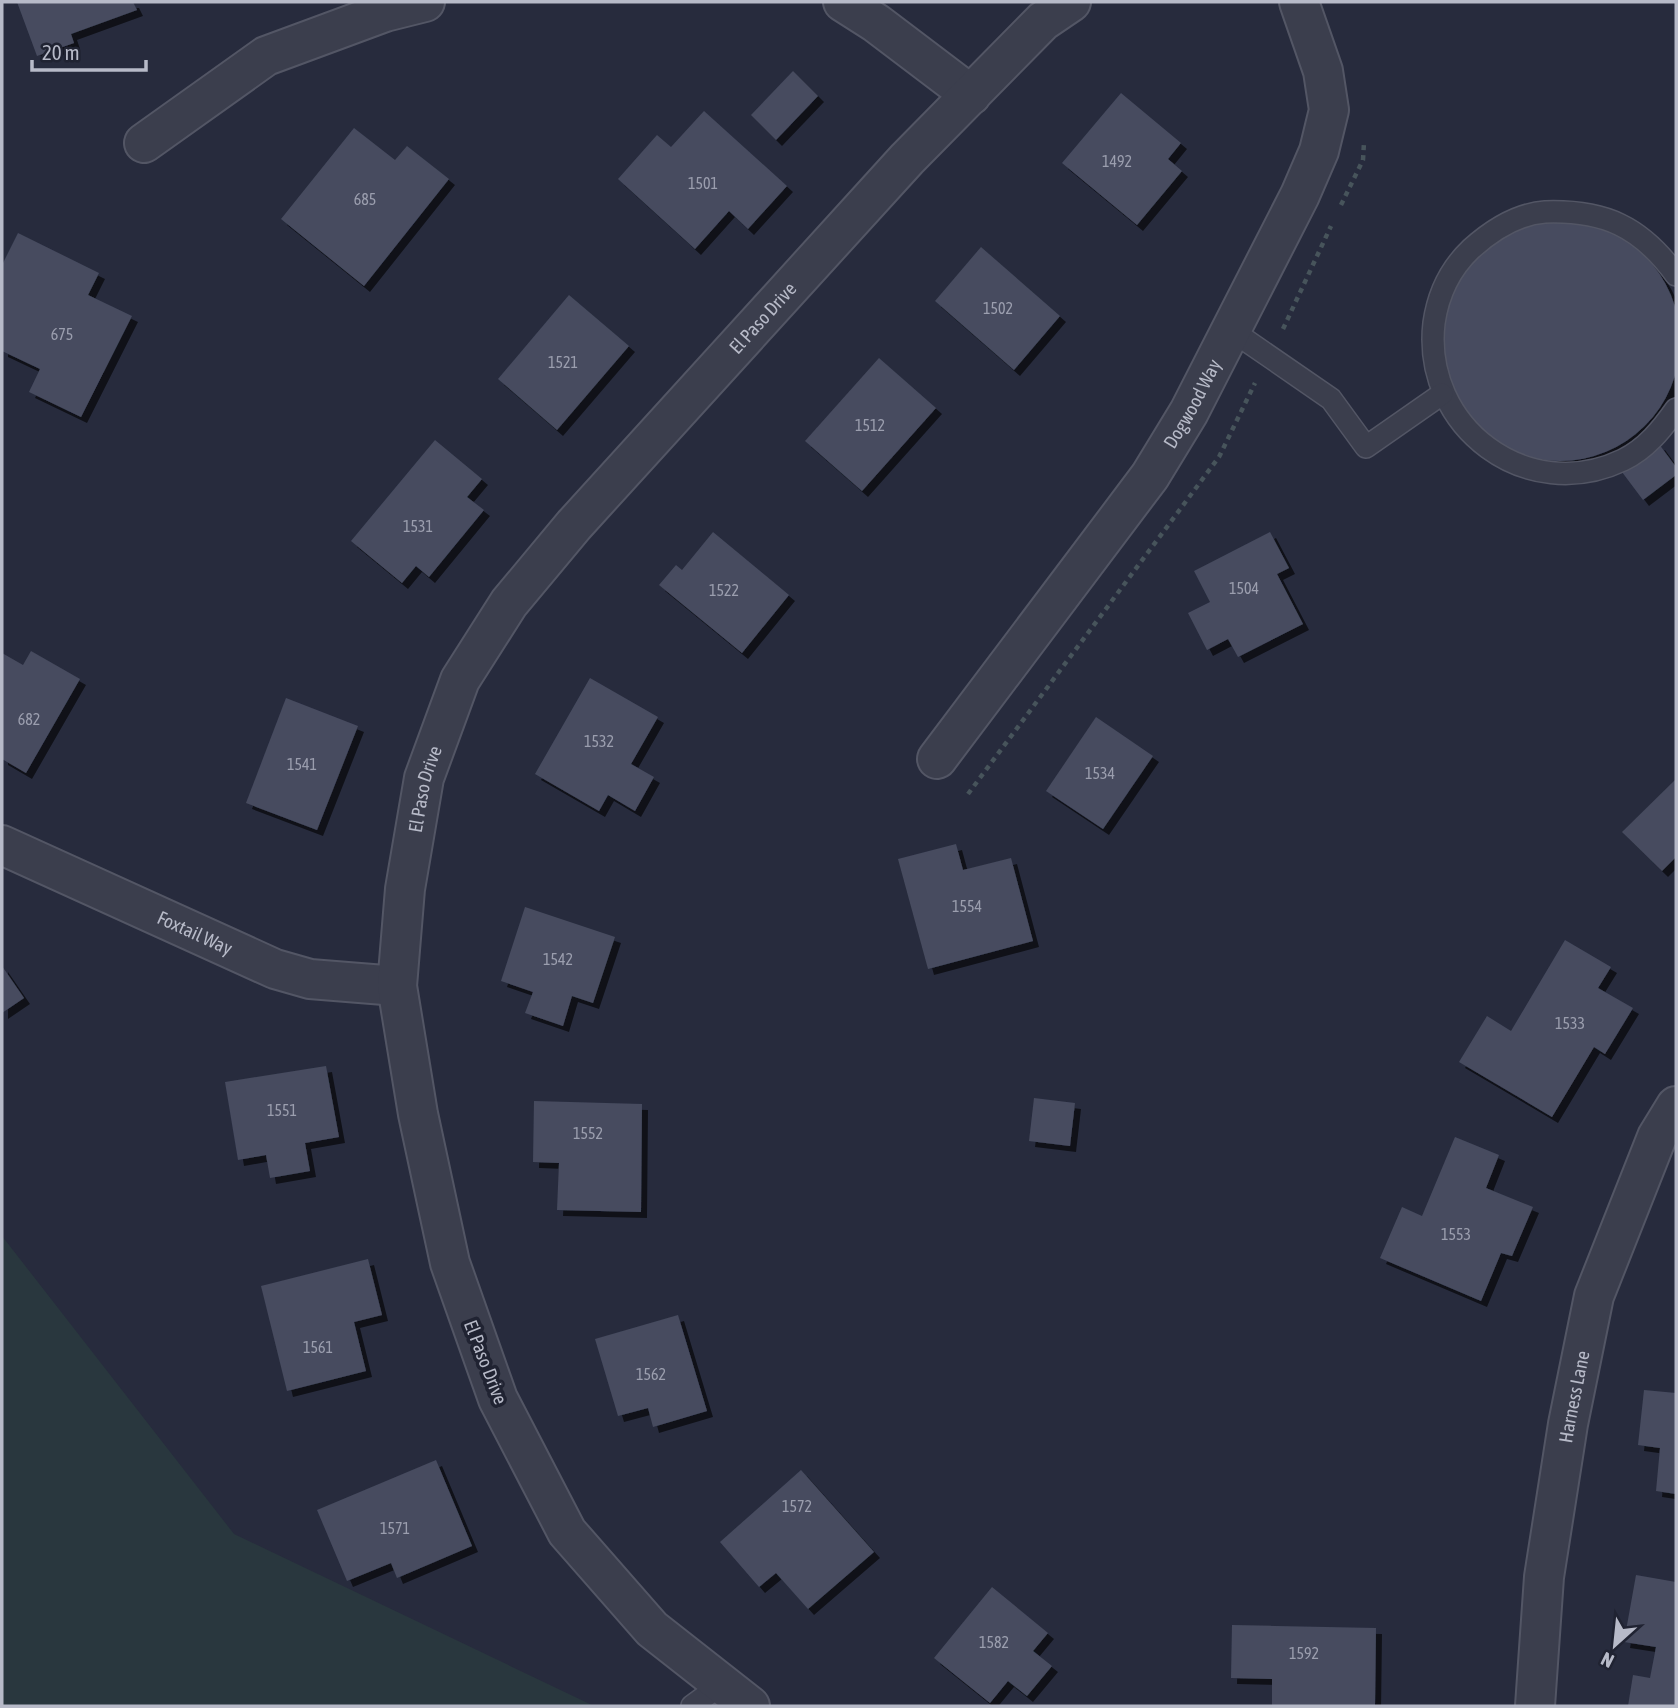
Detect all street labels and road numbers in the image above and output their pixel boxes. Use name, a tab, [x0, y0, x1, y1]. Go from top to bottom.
street label: El Paso Drive	[724, 278, 800, 358]
street label: Dogwood Way	[1159, 355, 1225, 452]
street label: El Paso Drive	[404, 743, 446, 834]
street label: Foxtail Way	[154, 906, 236, 959]
street label: El Paso Drive	[460, 1317, 512, 1407]
street label: Harness Lane	[1554, 1349, 1594, 1444]

